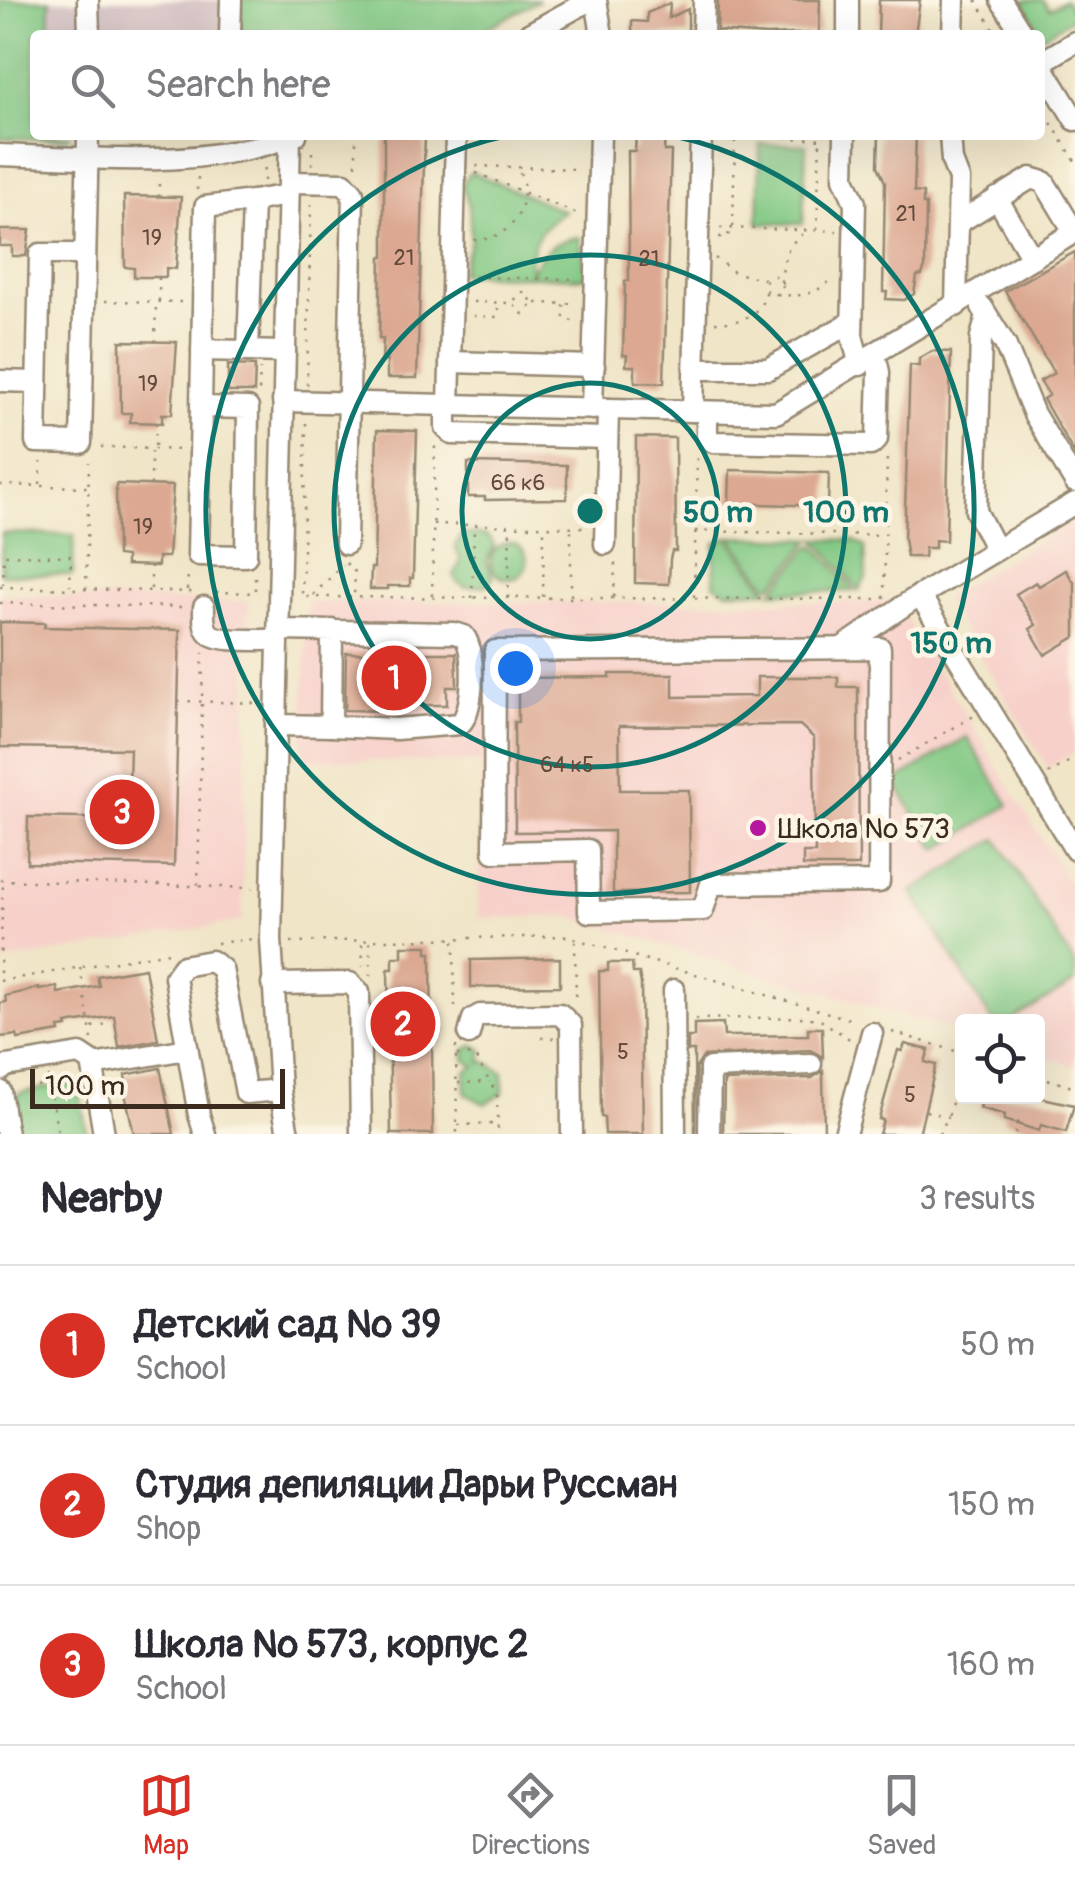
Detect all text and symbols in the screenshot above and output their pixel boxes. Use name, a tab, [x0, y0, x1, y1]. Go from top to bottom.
search box	[30, 30, 1045, 140]
icon: search	[65, 58, 120, 113]
text: Search here	[145, 61, 331, 109]
house number: 21	[896, 200, 916, 228]
house number: 19	[142, 224, 162, 252]
house number: 21	[394, 244, 414, 272]
house number: 21	[639, 245, 659, 273]
house number: 19	[138, 370, 158, 398]
house number: 66 к6	[491, 469, 545, 497]
centre of rings	[572, 493, 608, 529]
text: 50 m	[683, 494, 753, 531]
text: 100 m	[803, 494, 889, 531]
house number: 19	[133, 513, 153, 541]
text: 150 m	[910, 625, 992, 662]
pin: 1	[362, 640, 426, 716]
your location	[490, 643, 541, 694]
house number: 64 к5	[540, 751, 594, 779]
pin: 3	[90, 774, 154, 850]
place label: Школа № 573	[778, 812, 950, 847]
marker: Школа № 573	[747, 817, 769, 839]
pin: 2	[370, 986, 436, 1062]
map controls	[955, 1014, 1045, 1104]
button: locate	[955, 1014, 1045, 1104]
house number: 5	[617, 1038, 629, 1066]
scale bar	[30, 1064, 285, 1108]
text: 100 m	[45, 1069, 125, 1104]
house number: 5	[904, 1081, 916, 1109]
text: Nearby	[40, 1173, 162, 1225]
text: 3 results	[919, 1179, 1035, 1219]
text: Детский сад № 39	[135, 1301, 441, 1349]
text: 1	[66, 1325, 79, 1365]
text: 50 m	[960, 1325, 1035, 1365]
text: School	[135, 1349, 227, 1389]
text: Студия депиляции Дарьи Руссман	[135, 1461, 678, 1509]
text: 2	[64, 1485, 81, 1525]
text: 150 m	[948, 1485, 1035, 1525]
text: Shop	[135, 1509, 201, 1549]
text: Школа № 573, корпус 2	[135, 1621, 528, 1669]
text: 3	[64, 1645, 81, 1685]
text: 160 m	[947, 1645, 1035, 1685]
text: School	[135, 1669, 227, 1709]
tab: Map	[139, 1768, 194, 1863]
tab: Directions	[471, 1768, 590, 1863]
tab: Saved	[867, 1768, 936, 1863]

